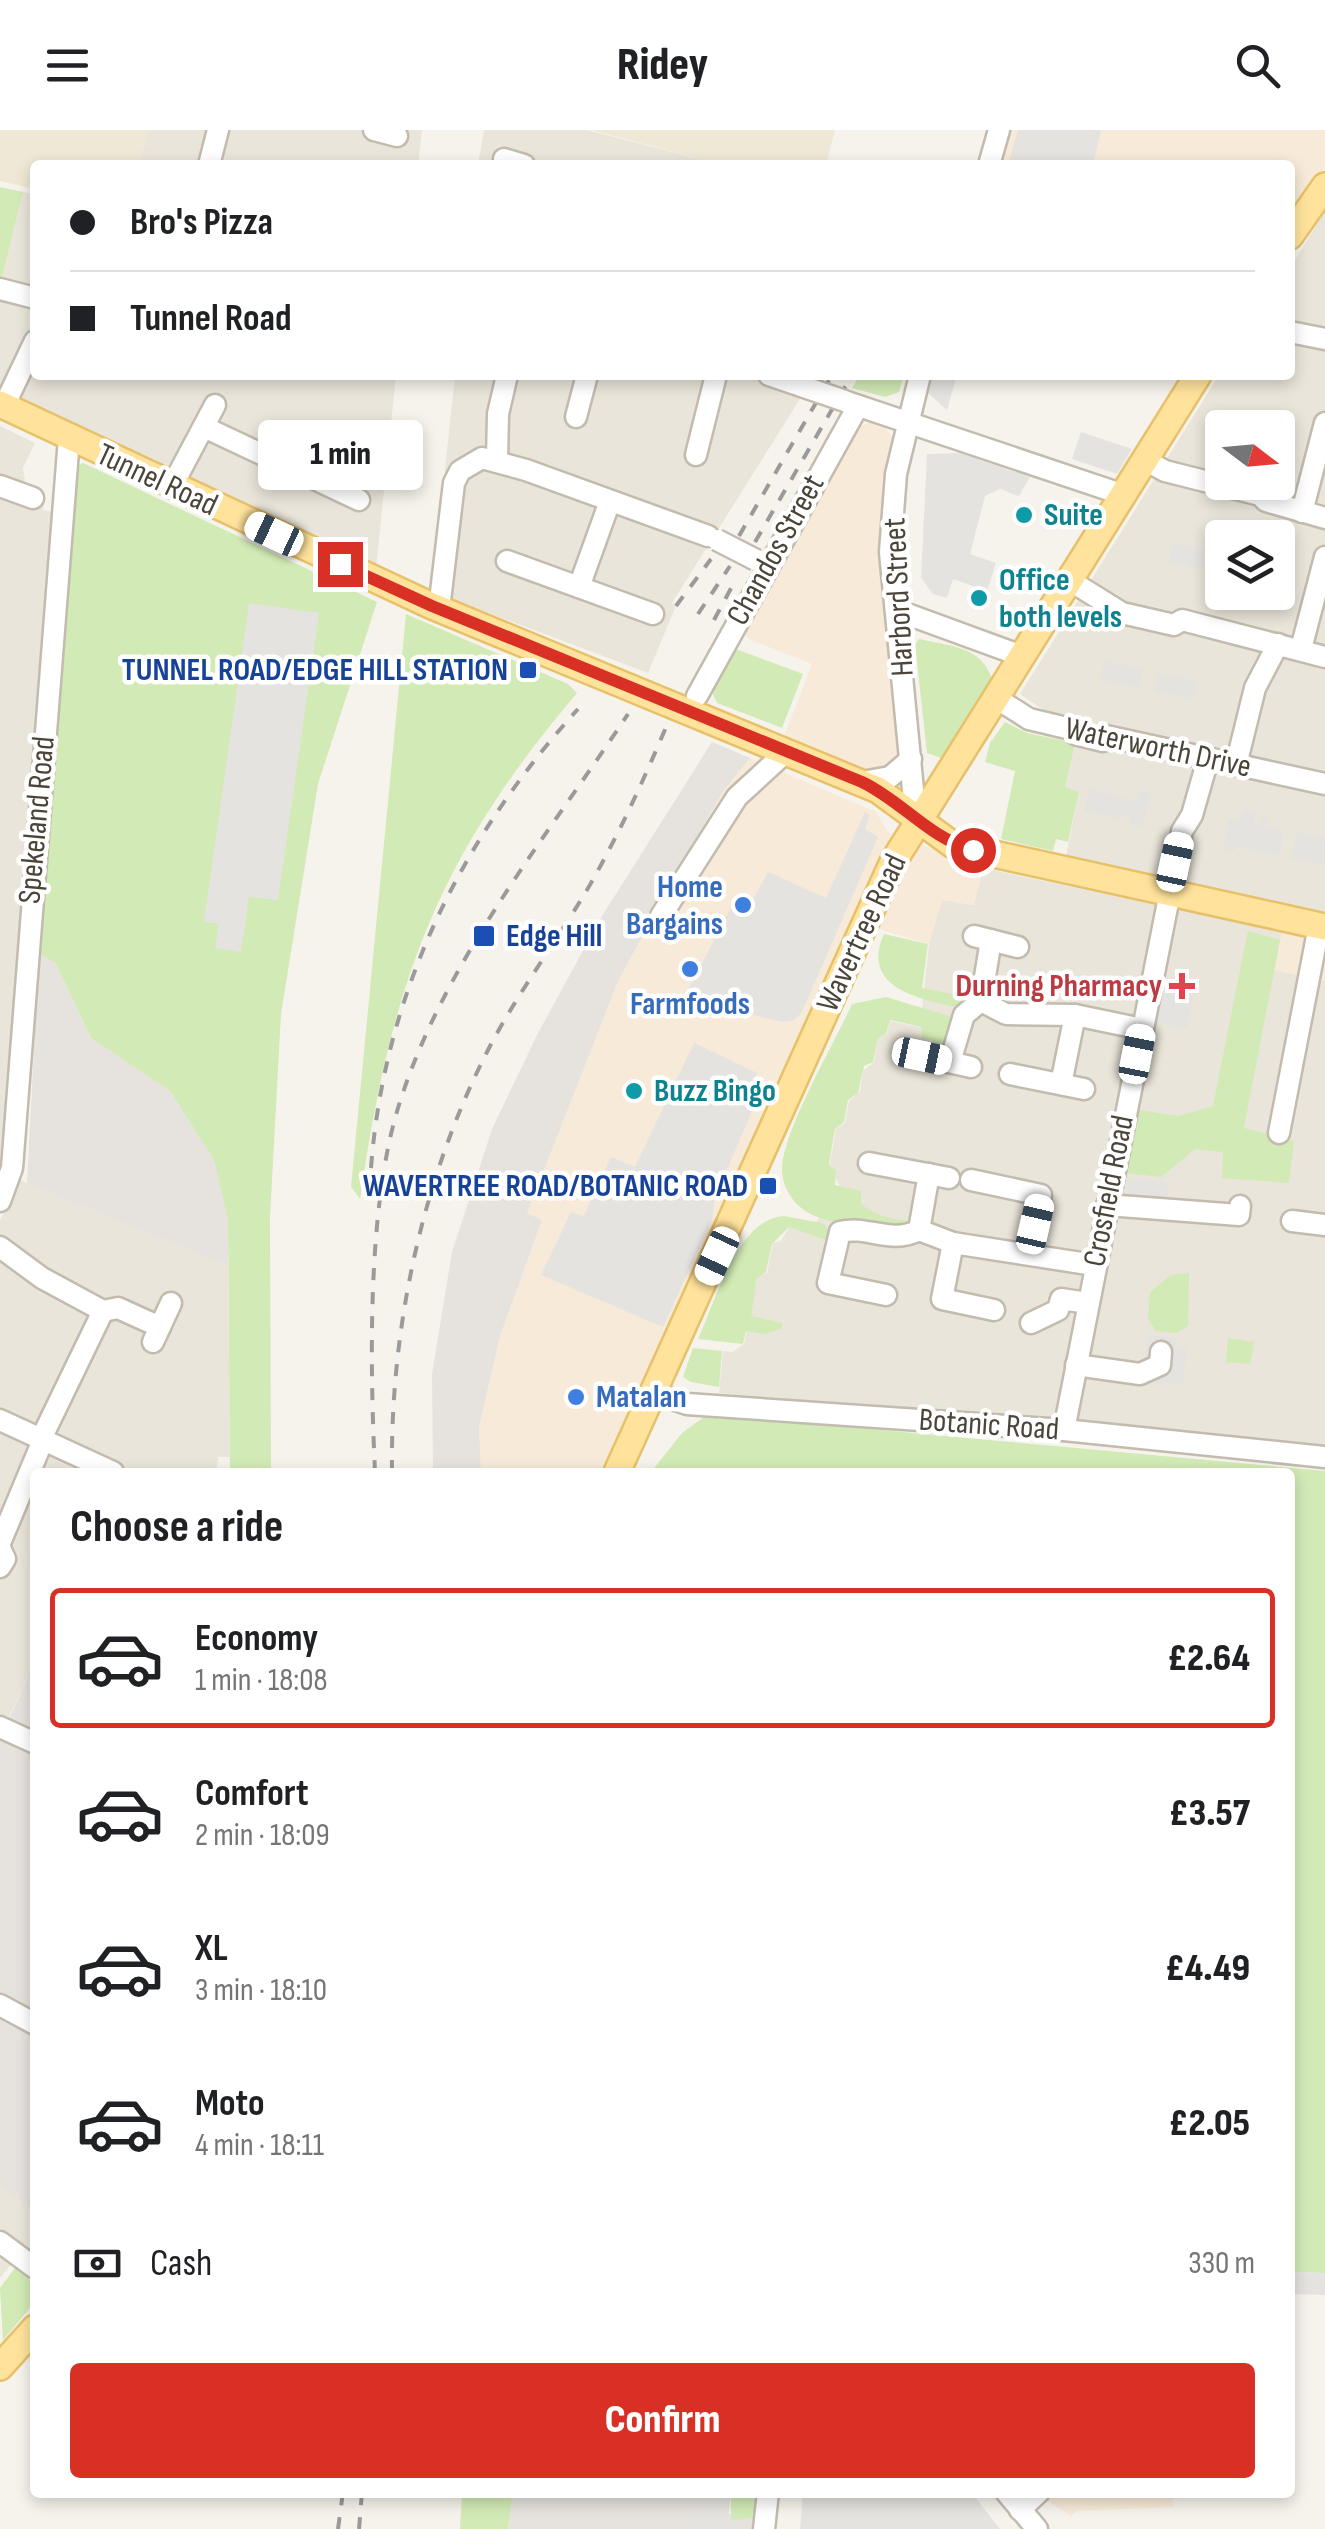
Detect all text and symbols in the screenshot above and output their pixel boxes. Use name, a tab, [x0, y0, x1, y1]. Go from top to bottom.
icon: menu	[40, 38, 95, 93]
text: Ridey	[617, 38, 708, 93]
icon: search	[1230, 38, 1285, 93]
text: Bro's Pizza	[130, 200, 273, 245]
text: Tunnel Road	[130, 296, 292, 341]
north arrow	[1205, 410, 1295, 500]
map controls	[1205, 410, 1295, 610]
callout: 1 min	[258, 419, 422, 489]
street label: Tunnel Road	[90, 435, 224, 525]
text: 1 min	[310, 435, 371, 474]
street label: Chandos Street	[719, 468, 833, 632]
place label: Suite	[1044, 496, 1103, 535]
marker: Suite	[1013, 504, 1035, 526]
car	[240, 508, 308, 560]
street label: Harbord Street	[875, 517, 923, 677]
button: layers	[1205, 520, 1295, 610]
route end	[318, 542, 363, 587]
place label: Office both levels	[999, 561, 1122, 637]
marker: Office both levels	[968, 587, 990, 609]
place label: TUNNEL ROAD/EDGE HILL STATION	[122, 651, 508, 690]
marker: TUNNEL ROAD/EDGE HILL STATION	[517, 659, 539, 681]
street label: Waterworth Drive	[1061, 709, 1255, 787]
street label: Spekeland Road	[10, 735, 64, 905]
route start	[951, 828, 996, 873]
car	[1154, 830, 1196, 894]
street label: Wavertree Road	[809, 848, 915, 1018]
place label: Home Bargains	[626, 868, 723, 944]
marker: Home Bargains	[732, 894, 754, 916]
place label: Edge Hill	[506, 917, 602, 956]
marker: Edge Hill	[471, 923, 497, 949]
marker: Farmfoods	[679, 958, 701, 980]
place label: Durning Pharmacy	[955, 967, 1162, 1006]
marker: Durning Pharmacy	[1171, 975, 1193, 997]
place label: Farmfoods	[630, 985, 750, 1024]
car	[1117, 1022, 1157, 1086]
car	[890, 1035, 954, 1077]
place label: Buzz Bingo	[654, 1072, 776, 1111]
marker: Buzz Bingo	[623, 1080, 645, 1102]
street label: Crosfield Road	[1075, 1112, 1143, 1270]
place label: WAVERTREE ROAD/BOTANIC ROAD	[363, 1167, 748, 1206]
marker: WAVERTREE ROAD/BOTANIC ROAD	[757, 1175, 779, 1197]
car	[1014, 1191, 1056, 1257]
car	[691, 1222, 743, 1290]
place label: Matalan	[596, 1378, 687, 1417]
marker: Matalan	[565, 1386, 587, 1408]
street label: Botanic Road	[918, 1401, 1060, 1449]
text: Choose a ride	[70, 1500, 283, 1555]
icon: car	[75, 1613, 165, 1703]
text: Economy	[195, 1616, 318, 1661]
text: £2.64	[1167, 1636, 1250, 1681]
text: 1 min · 18:08	[195, 1661, 328, 1700]
icon: car	[75, 1768, 165, 1858]
text: Comfort	[195, 1771, 309, 1816]
text: £3.57	[1169, 1791, 1250, 1836]
text: 2 min · 18:09	[195, 1816, 330, 1855]
icon: car	[75, 1923, 165, 2013]
text: XL	[195, 1926, 228, 1971]
text: £4.49	[1165, 1946, 1250, 1991]
text: 3 min · 18:10	[195, 1971, 327, 2010]
icon: car	[75, 2078, 165, 2168]
text: Moto	[195, 2081, 265, 2126]
text: £2.05	[1169, 2101, 1250, 2146]
text: 4 min · 18:11	[195, 2126, 324, 2165]
icon: cash	[70, 2236, 125, 2291]
text: Cash	[150, 2241, 212, 2286]
text: 330 m	[1188, 2244, 1255, 2283]
button: Confirm	[70, 2363, 1255, 2478]

